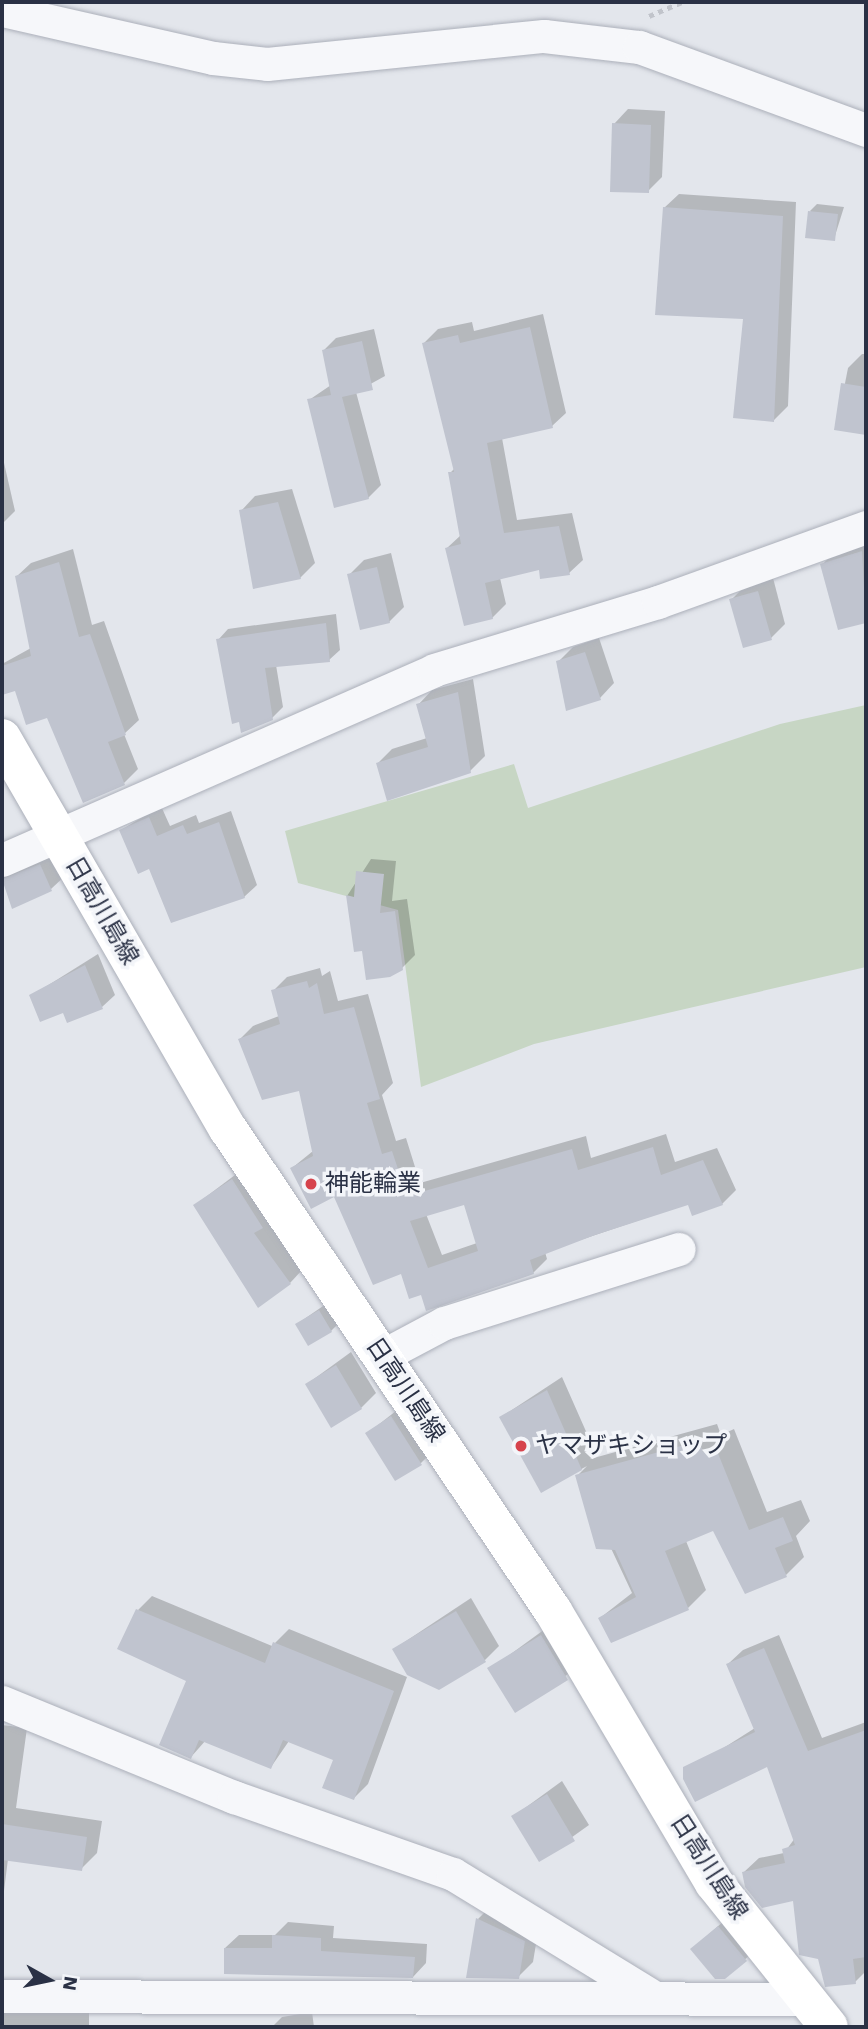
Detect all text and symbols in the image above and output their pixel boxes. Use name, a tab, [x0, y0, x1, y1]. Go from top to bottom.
street label: 日高川島線	[60, 852, 144, 970]
place label: 神能輪業	[325, 1170, 421, 1198]
marker: 神能輪業	[303, 1176, 319, 1192]
street label: 日高川島線	[360, 1332, 450, 1448]
place label: ヤマザキショップ	[535, 1432, 727, 1460]
marker: ヤマザキショップ	[513, 1438, 529, 1454]
street label: 日高川島線	[664, 1809, 754, 1925]
north arrow	[14, 1945, 84, 2015]
text: N	[58, 1975, 83, 1992]

